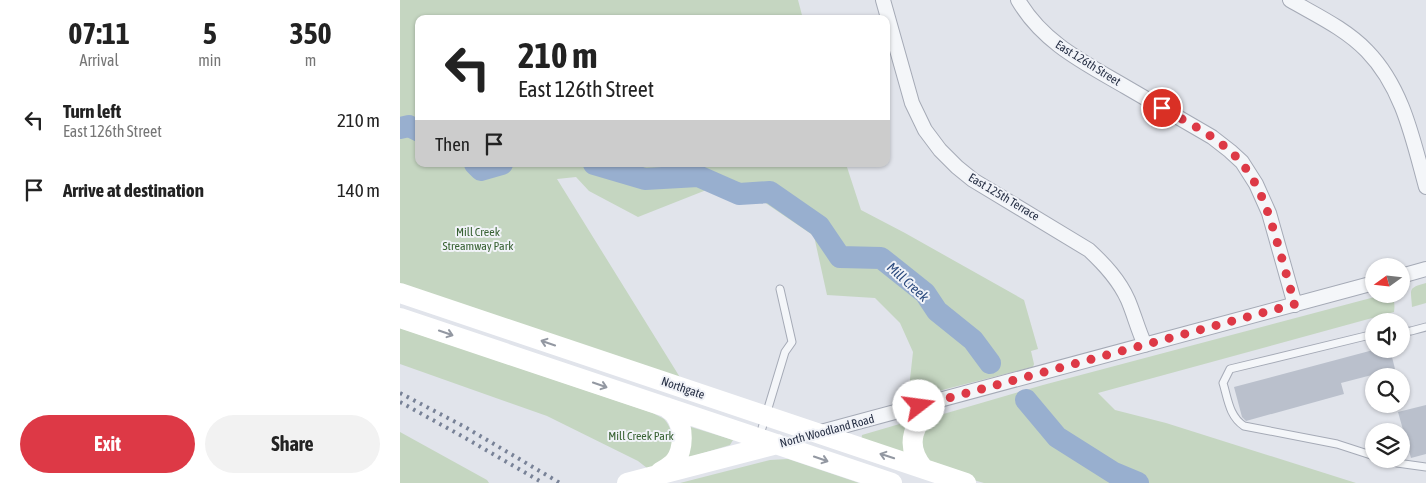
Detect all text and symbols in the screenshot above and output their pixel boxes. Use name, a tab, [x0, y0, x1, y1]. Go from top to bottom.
text: 07:11	[68, 16, 130, 50]
text: 5	[203, 16, 217, 50]
text: 350	[289, 16, 332, 50]
icon: left	[435, 35, 500, 100]
text: 210 m	[518, 35, 597, 75]
street label: East 126th Street	[1053, 37, 1124, 89]
text: Arrival	[80, 51, 119, 69]
text: min	[198, 51, 221, 69]
text: m	[305, 51, 316, 69]
text: East 126th Street	[518, 76, 654, 102]
pin	[1141, 87, 1183, 129]
icon: arrive	[1148, 94, 1176, 122]
text: Turn left	[63, 100, 121, 122]
icon: left	[20, 106, 48, 134]
text: 210 m	[337, 109, 380, 131]
text: East 126th Street	[63, 122, 162, 140]
icon: arrive	[480, 130, 508, 158]
text: Then	[435, 133, 470, 155]
street label: East 125th Terrace	[966, 170, 1042, 224]
icon: arrive	[20, 176, 48, 204]
text: Arrive at destination	[63, 179, 204, 201]
text: 140 m	[337, 179, 380, 201]
park label: Mill Creek Streamway Park	[443, 225, 514, 253]
north arrow	[1365, 258, 1410, 302]
map controls	[1365, 258, 1410, 468]
water label: Mill Creek	[884, 259, 933, 305]
button: sound	[1365, 313, 1410, 358]
one-way arrow	[438, 329, 454, 339]
one-way arrow	[541, 338, 557, 347]
button: search	[1365, 368, 1410, 413]
street label: Northgate	[660, 374, 706, 402]
position arrow	[892, 379, 944, 431]
one-way arrow	[592, 381, 608, 390]
street label: North Woodland Road	[778, 412, 876, 450]
button: Exit	[20, 415, 195, 473]
button: Share	[205, 415, 380, 473]
button: layers	[1365, 423, 1410, 468]
park label: Mill Creek Park	[608, 429, 674, 443]
one-way arrow	[879, 451, 895, 461]
one-way arrow	[812, 455, 828, 464]

